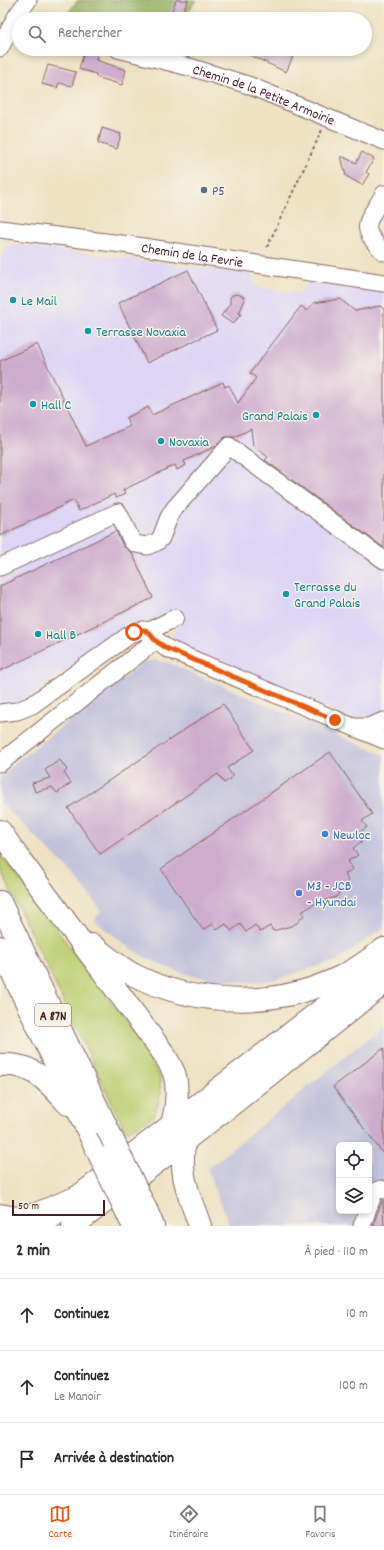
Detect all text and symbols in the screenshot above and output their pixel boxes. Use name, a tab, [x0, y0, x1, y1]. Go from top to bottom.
search box	[12, 12, 372, 56]
icon: search	[26, 23, 48, 45]
text: Rechercher	[58, 23, 122, 45]
street label: Chemin de la Petite Armoirie	[190, 60, 337, 132]
place label: P5	[212, 182, 225, 202]
marker: P5	[199, 185, 209, 195]
street label: Chemin de la Fevrie	[140, 239, 244, 274]
place label: Le Mail	[21, 292, 57, 312]
marker: Le Mail	[8, 295, 18, 305]
place label: Terrasse Novaxia	[96, 323, 186, 343]
marker: Terrasse Novaxia	[83, 326, 93, 336]
place label: Hall C	[41, 396, 72, 416]
marker: Hall C	[28, 399, 38, 409]
place label: Grand Palais	[242, 407, 308, 427]
marker: Grand Palais	[311, 410, 321, 420]
place label: Novaxia	[169, 433, 209, 453]
marker: Novaxia	[156, 436, 166, 446]
place label: Terrasse du Grand Palais	[294, 578, 360, 614]
marker: Terrasse du Grand Palais	[281, 589, 291, 599]
route start	[125, 623, 143, 641]
place label: Hall B	[46, 626, 77, 646]
marker: Hall B	[33, 629, 43, 639]
route end	[326, 711, 344, 729]
place label: Newloc	[333, 826, 371, 846]
marker: Newloc	[320, 829, 330, 839]
place label: M3 - JCB - Hyundai	[307, 877, 356, 913]
marker: M3 - JCB - Hyundai	[294, 888, 304, 898]
road number: A 87N	[35, 1004, 71, 1026]
map controls	[336, 1142, 372, 1214]
button: locate	[336, 1142, 372, 1178]
button: layers	[336, 1178, 372, 1214]
scale bar	[12, 1198, 105, 1217]
text: 50 m	[18, 1199, 39, 1215]
text: 2 min	[16, 1240, 50, 1264]
text: À pied · 110 m	[304, 1243, 368, 1262]
icon: ahead	[16, 1304, 38, 1326]
text: Continuez	[54, 1304, 109, 1326]
text: 10 m	[346, 1305, 368, 1324]
text: Continuez	[54, 1366, 109, 1388]
icon: ahead	[16, 1376, 38, 1398]
text: 100 m	[339, 1377, 368, 1396]
text: Le Manoir	[54, 1388, 101, 1407]
icon: arrive	[16, 1448, 38, 1470]
text: Arrivée à destination	[54, 1448, 174, 1470]
tab: Carte	[48, 1503, 72, 1543]
tab: Itinéraire	[169, 1503, 208, 1543]
tab: Favoris	[305, 1503, 336, 1543]

